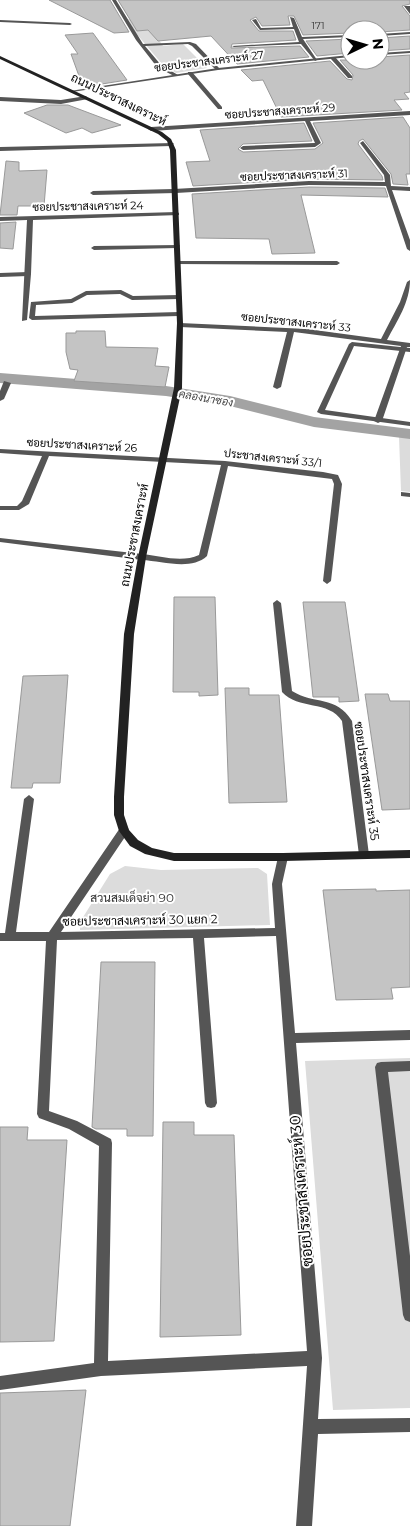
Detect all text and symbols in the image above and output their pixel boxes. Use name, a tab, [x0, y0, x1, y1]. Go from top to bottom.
house number: 171	[311, 19, 325, 32]
north arrow	[340, 20, 390, 70]
text: N	[368, 37, 387, 50]
street label: ซอยประชาสงเคราะห์ 27	[153, 46, 265, 75]
street label: ถนนประชาสงเคราะห์	[69, 69, 169, 129]
street label: ซอยประชาสงเคราะห์ 29	[224, 99, 336, 122]
street label: ซอยประชาสงเคราะห์ 31	[240, 165, 348, 184]
street label: ซอยประชาสงเคราะห์ 24	[32, 197, 144, 214]
street label: ซอยประชาสงเคราะห์ 33	[241, 308, 352, 335]
water label: คลองนาซอง	[178, 386, 234, 410]
street label: ซอยประชาสงเคราะห์ 26	[26, 434, 138, 455]
street label: ประชาสงเคราะห์ 33/1	[223, 445, 323, 470]
street label: ถนนประชาสงเคราะห์	[117, 482, 151, 588]
street label: ซอยประชาสงเคราะห์ 35	[351, 720, 383, 842]
park label: สวนสมเด็จย่า 90	[90, 889, 174, 905]
street label: ซอยประชาสงเคราะห์ 30 แยก 2	[62, 911, 218, 929]
street label: ซอยประชาสงเคราะห์ 30	[285, 1115, 317, 1267]

